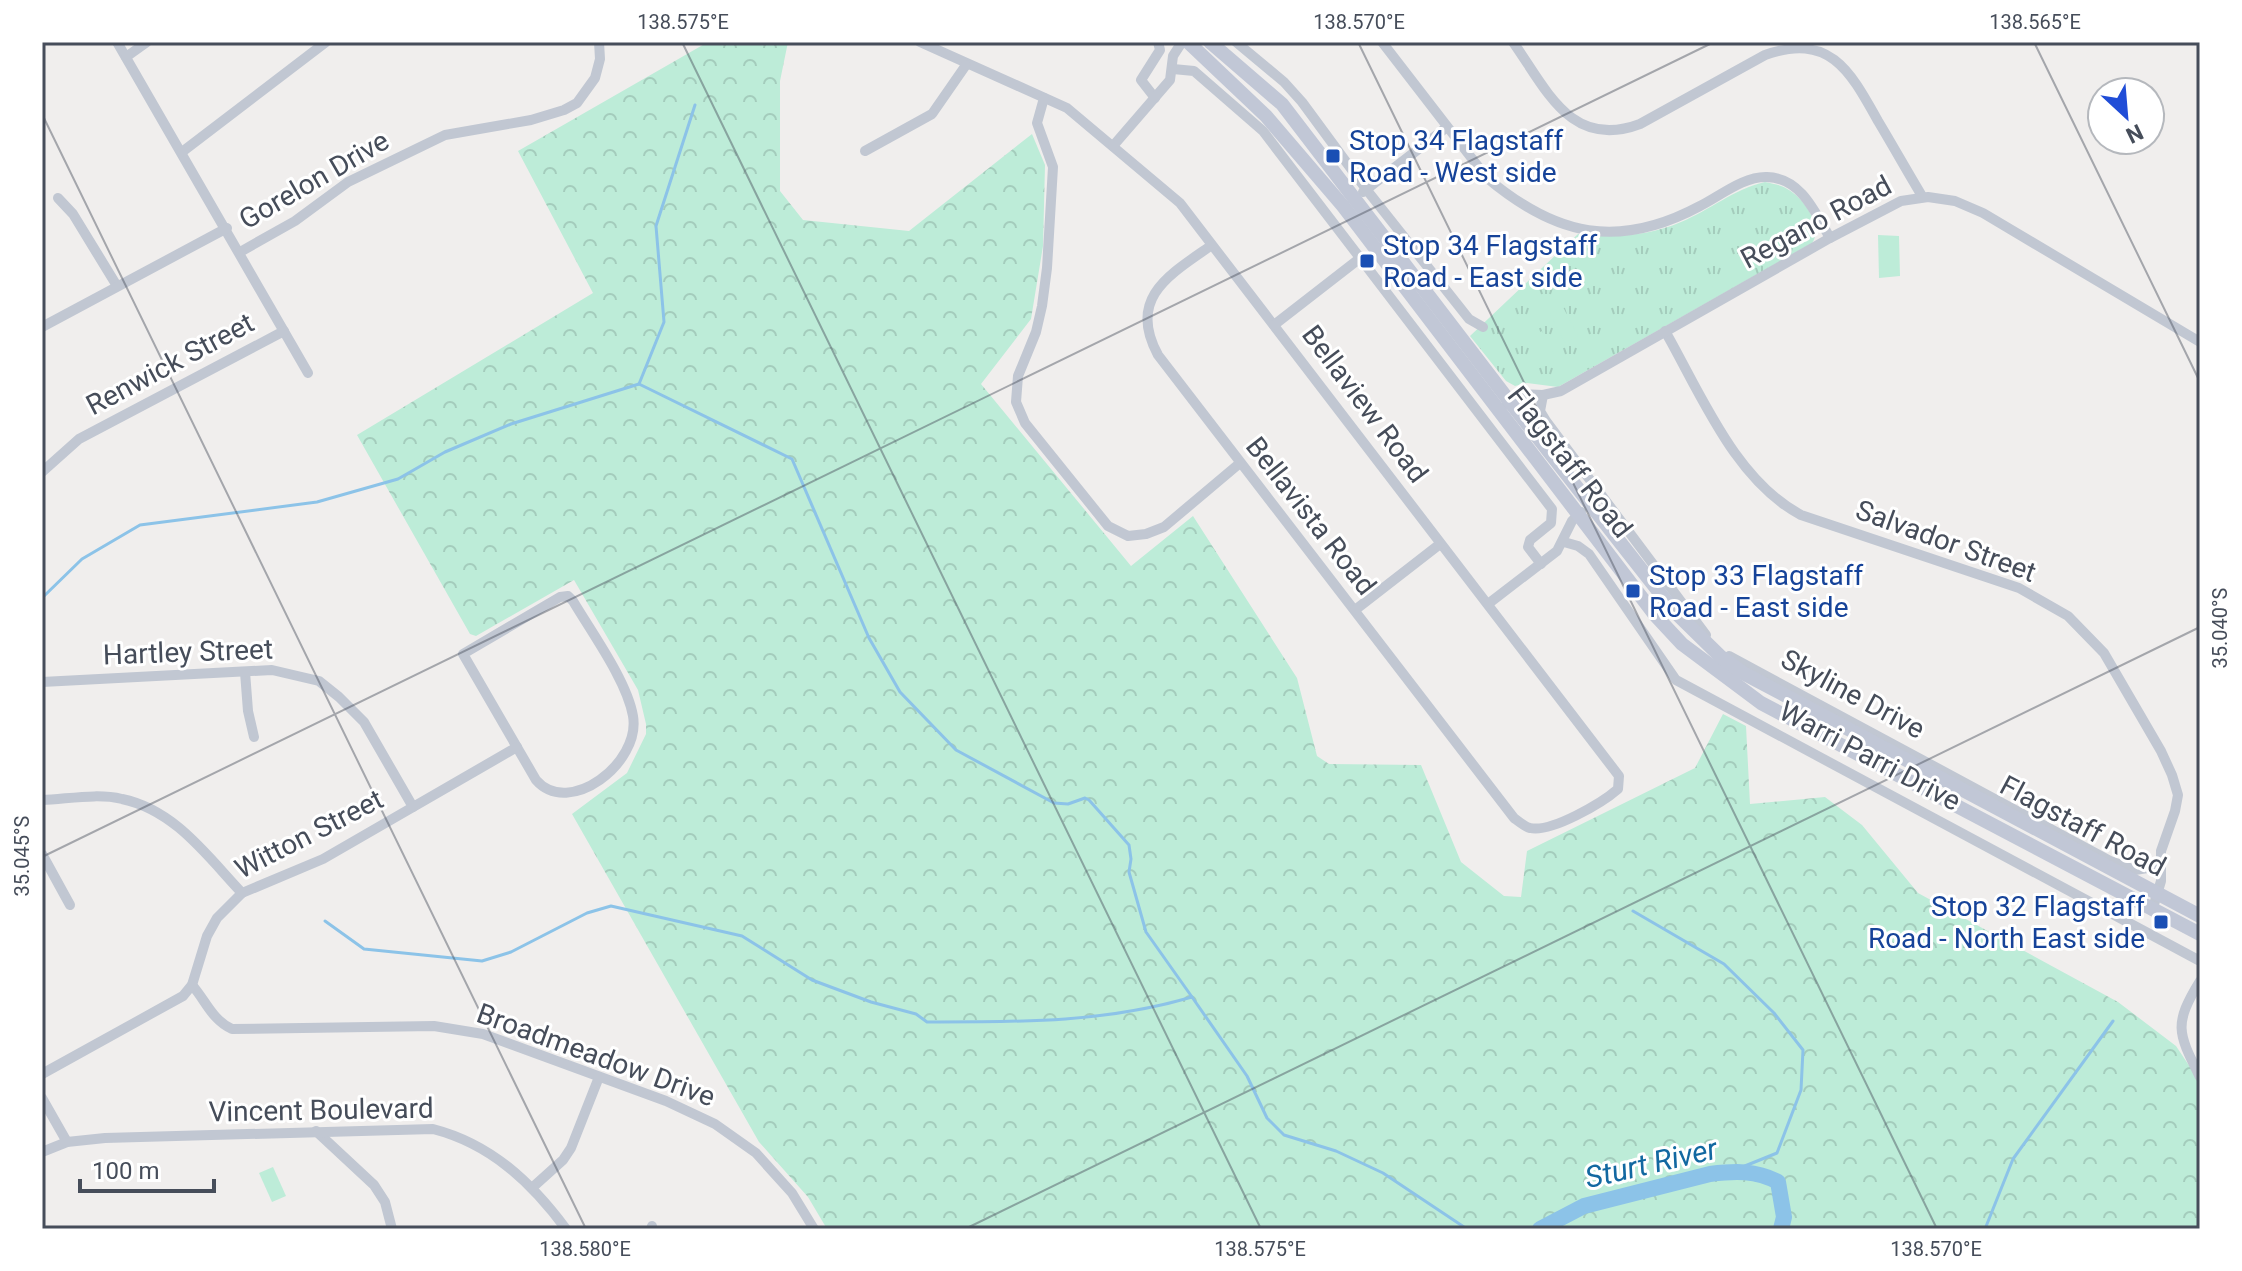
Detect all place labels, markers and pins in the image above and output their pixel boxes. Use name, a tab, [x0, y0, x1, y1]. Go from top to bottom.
place label: Stop 34 Flagstaff Road - West side	[1349, 124, 1563, 189]
marker: Stop 34 Flagstaff Road - West side	[1324, 147, 1342, 165]
place label: Stop 34 Flagstaff Road - East side	[1383, 229, 1597, 294]
marker: Stop 34 Flagstaff Road - East side	[1358, 252, 1376, 270]
place label: Stop 33 Flagstaff Road - East side	[1649, 559, 1863, 624]
marker: Stop 33 Flagstaff Road - East side	[1624, 582, 1642, 600]
place label: Stop 32 Flagstaff Road - North East side	[1868, 890, 2145, 955]
marker: Stop 32 Flagstaff Road - North East side	[2152, 913, 2170, 931]

